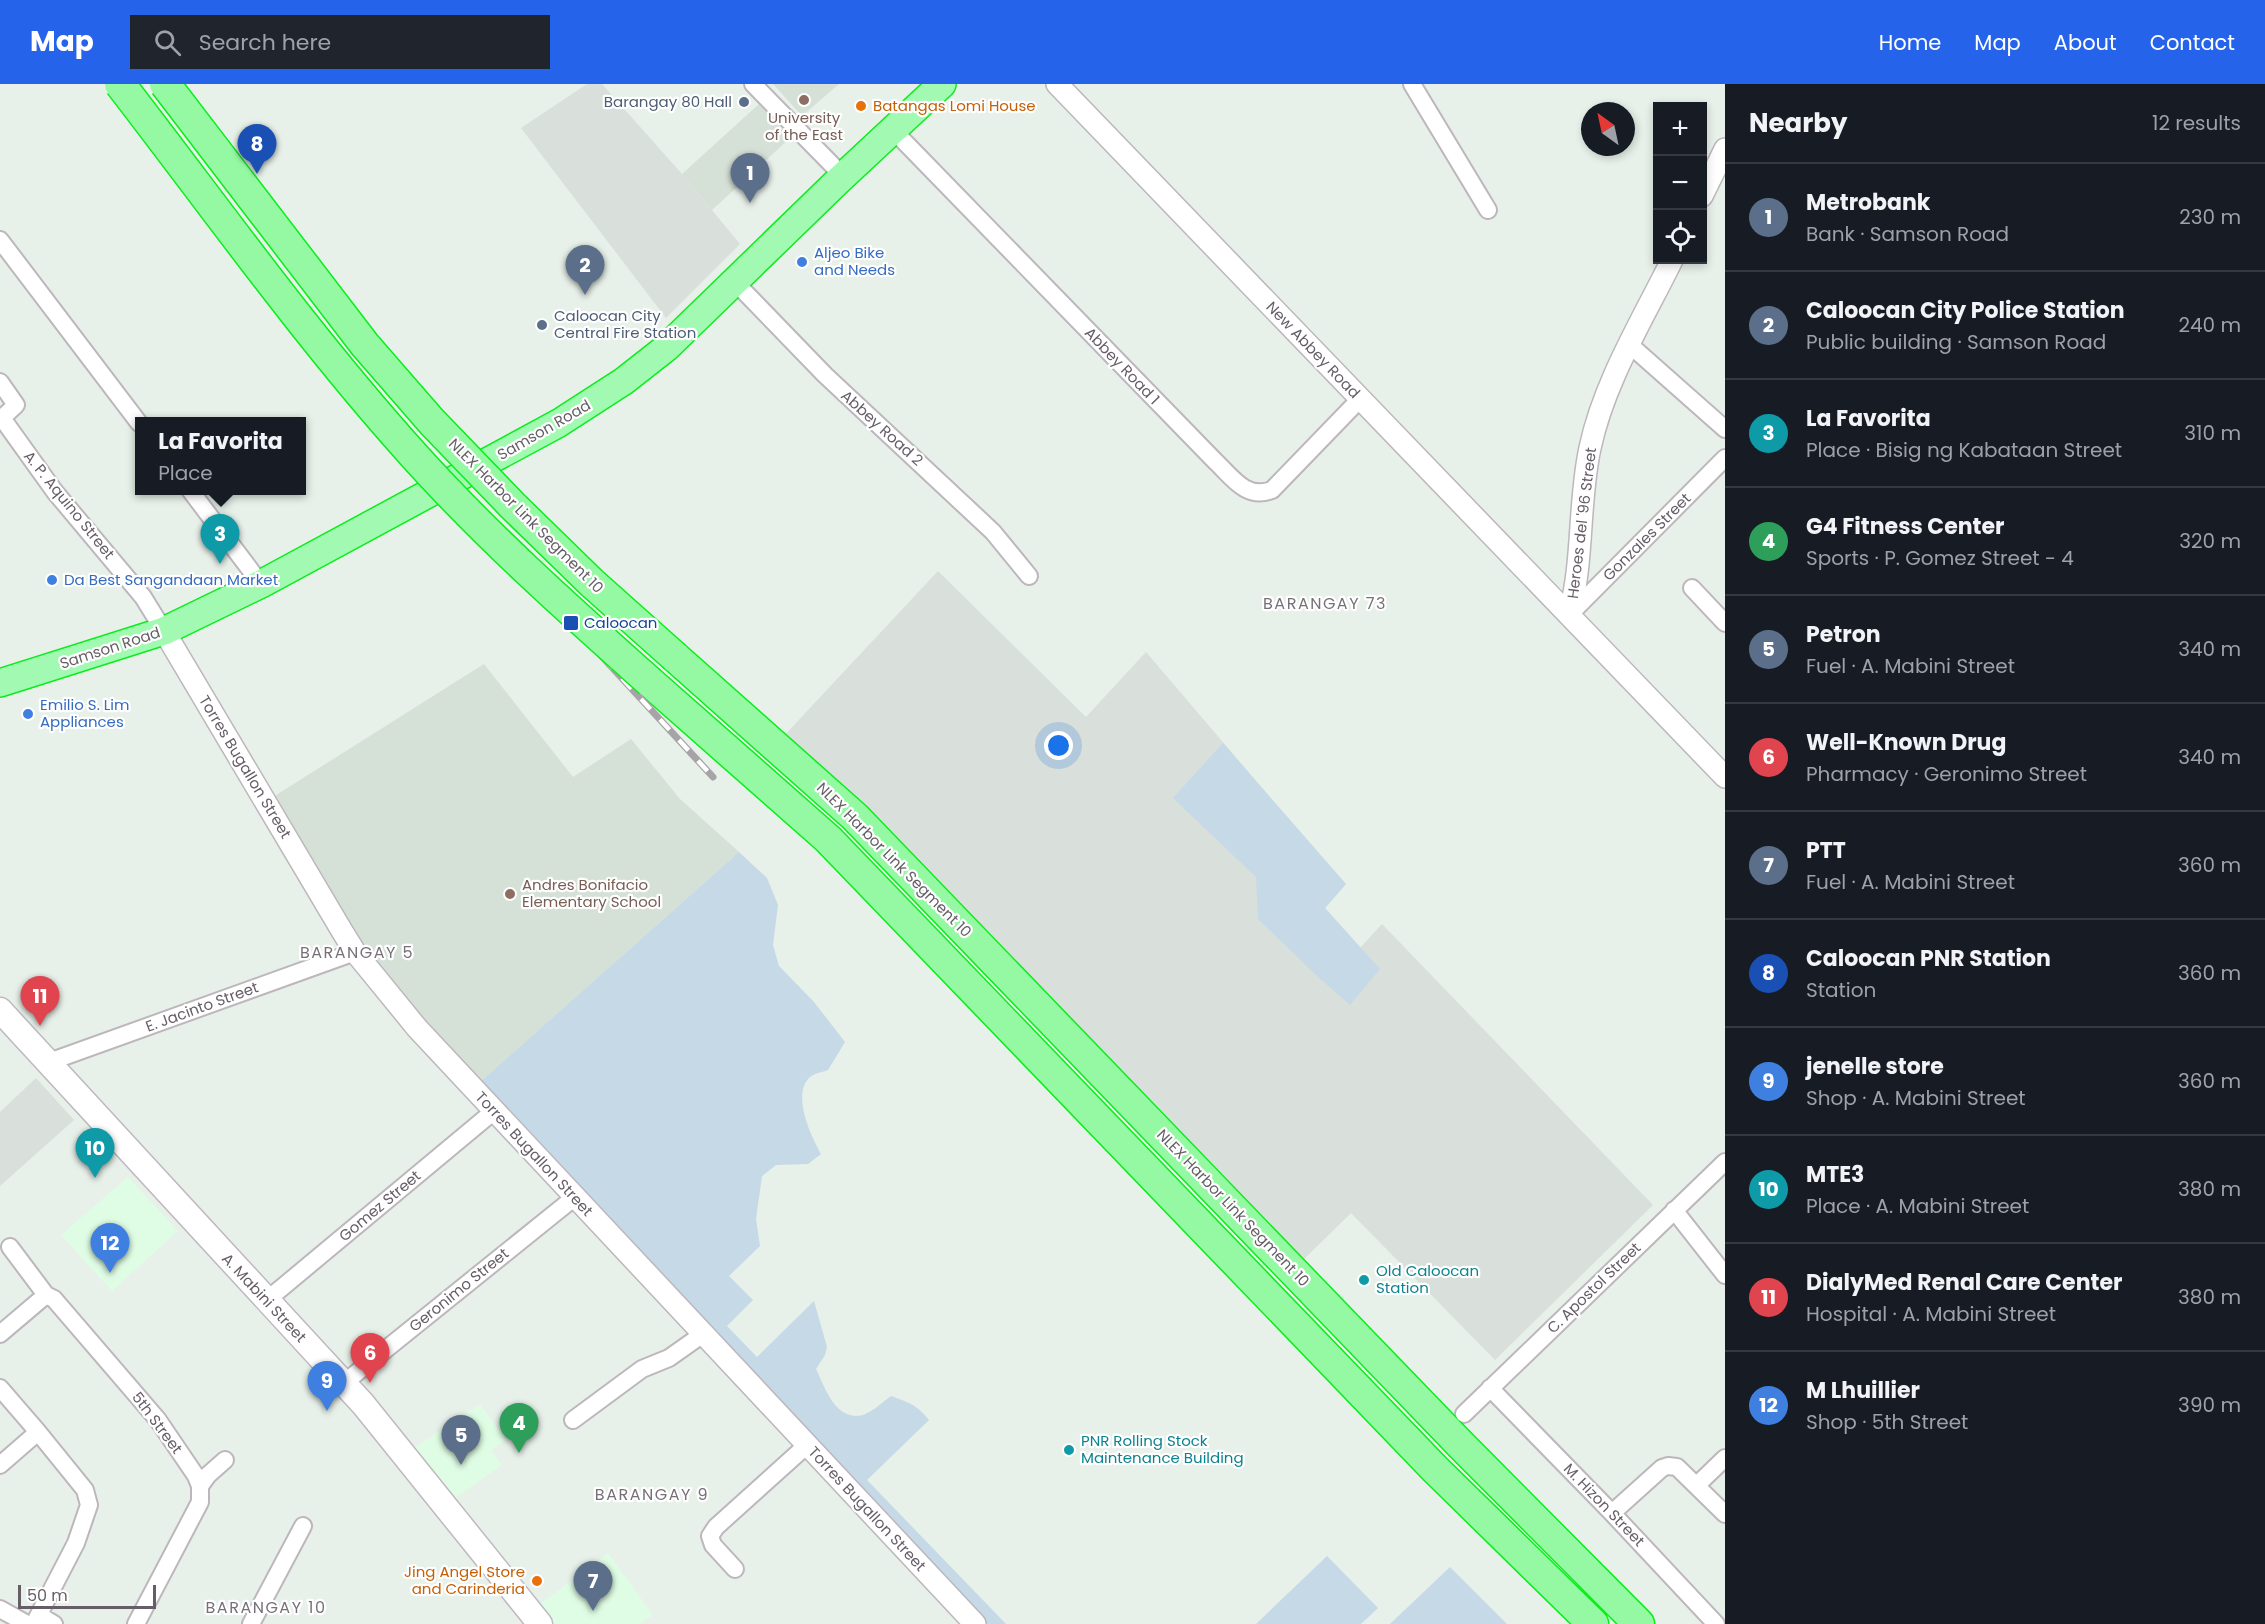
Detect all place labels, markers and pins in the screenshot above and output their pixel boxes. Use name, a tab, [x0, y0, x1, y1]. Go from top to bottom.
place label: Barangay 80 Hall	[604, 91, 732, 112]
marker: University of the East	[797, 93, 811, 107]
marker: Barangay 80 Hall	[737, 95, 751, 109]
place label: Batangas Lomi House	[873, 95, 1036, 116]
marker: Batangas Lomi House	[854, 99, 868, 113]
place label: University of the East	[765, 107, 843, 145]
pin: 8	[238, 124, 276, 174]
pin: 1	[730, 154, 770, 203]
place label: Aljeo Bike and Needs	[814, 242, 895, 280]
pin: 2	[566, 246, 604, 295]
marker: Aljeo Bike and Needs	[795, 255, 809, 269]
place label: Caloocan City Central Fire Station	[554, 305, 696, 343]
marker: Caloocan City Central Fire Station	[535, 318, 549, 332]
pin: 3	[200, 514, 240, 564]
place label: Da Best Sangandaan Market	[64, 569, 278, 590]
marker: Da Best Sangandaan Market	[45, 573, 59, 587]
place label: Caloocan	[584, 612, 657, 633]
marker: Caloocan	[562, 614, 580, 632]
place label: Emilio S. Lim Appliances	[40, 694, 129, 732]
marker: Emilio S. Lim Appliances	[21, 707, 35, 721]
place label: Andres Bonifacio Elementary School	[522, 874, 661, 912]
marker: Andres Bonifacio Elementary School	[503, 887, 517, 901]
pin: 11	[20, 976, 60, 1026]
pin: 10	[76, 1128, 115, 1178]
pin: 12	[90, 1224, 130, 1273]
place label: Old Caloocan Station	[1376, 1260, 1479, 1298]
marker: Old Caloocan Station	[1357, 1273, 1371, 1287]
pin: 6	[350, 1334, 389, 1383]
pin: 9	[308, 1362, 346, 1411]
pin: 4	[500, 1404, 538, 1453]
pin: 5	[442, 1416, 480, 1465]
place label: PNR Rolling Stock Maintenance Building	[1081, 1430, 1244, 1468]
marker: PNR Rolling Stock Maintenance Building	[1062, 1443, 1076, 1457]
place label: Jing Angel Store and Carinderia	[404, 1561, 525, 1599]
pin: 7	[574, 1562, 612, 1611]
marker: Jing Angel Store and Carinderia	[530, 1574, 544, 1588]

